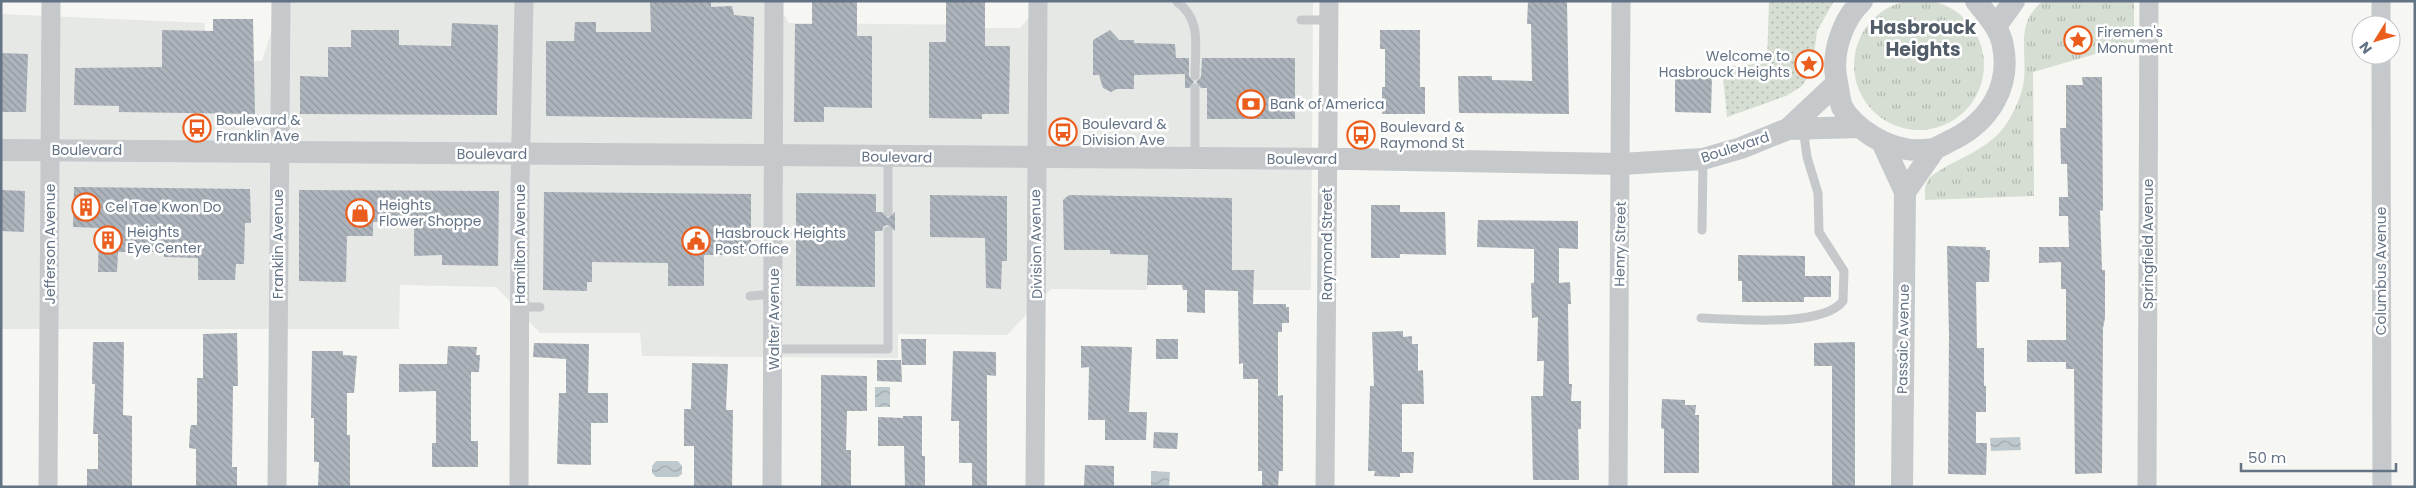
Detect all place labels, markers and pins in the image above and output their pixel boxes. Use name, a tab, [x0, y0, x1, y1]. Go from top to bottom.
place label: Firemen's Monument	[2097, 22, 2173, 58]
place icon: Firemen's Monument	[2063, 25, 2093, 55]
place label: Welcome to Hasbrouck Heights	[1659, 46, 1790, 82]
place icon: Welcome to Hasbrouck Heights	[1794, 49, 1824, 79]
bank icon: Bank of America	[1236, 89, 1266, 119]
place label: Bank of America	[1270, 94, 1384, 114]
place label: Boulevard & Franklin Ave	[216, 110, 301, 146]
bus stop icon: Boulevard & Franklin Ave	[182, 113, 212, 143]
place label: Boulevard & Division Ave	[1082, 114, 1167, 150]
bus stop icon: Boulevard & Division Ave	[1048, 117, 1078, 147]
place label: Boulevard & Raymond St	[1380, 117, 1465, 153]
bus stop icon: Boulevard & Raymond St	[1346, 120, 1376, 150]
building icon: Cel Tae Kwon Do	[71, 192, 101, 222]
place label: Heights Flower Shoppe	[379, 195, 482, 231]
place label: Cel Tae Kwon Do	[105, 197, 222, 217]
shop icon: Heights Flower Shoppe	[345, 198, 375, 228]
place label: Heights Eye Center	[127, 222, 202, 258]
place label: Hasbrouck Heights Post Office	[715, 223, 846, 259]
building icon: Heights Eye Center	[93, 225, 123, 255]
public building icon: Hasbrouck Heights Post Office	[681, 226, 711, 256]

